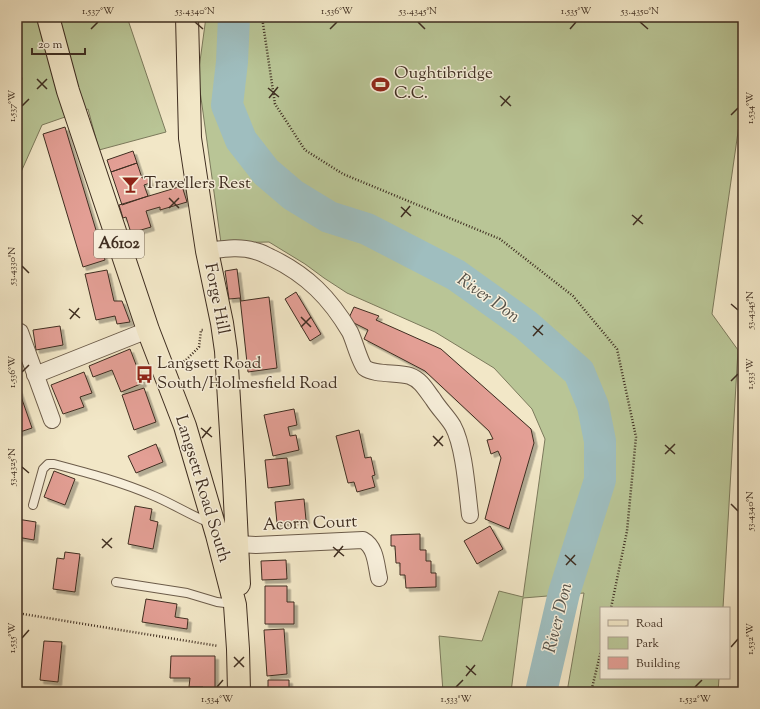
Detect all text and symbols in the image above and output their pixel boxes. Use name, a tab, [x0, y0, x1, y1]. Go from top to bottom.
text: 1.537°W	[82, 4, 114, 19]
text: 53.4340°N	[174, 4, 215, 19]
text: 1.536°W	[321, 4, 353, 19]
text: 53.4345°N	[398, 4, 437, 19]
text: 1.535°W	[561, 4, 591, 19]
text: 53.4350°N	[620, 4, 659, 19]
scale bar	[32, 30, 85, 56]
text: 20 m	[38, 36, 63, 54]
place label: Oughtibridge C.C.	[394, 62, 493, 106]
sports icon: Oughtibridge C.C.	[371, 74, 391, 94]
text: 1.537°W	[5, 90, 20, 122]
text: 1.534°W	[743, 92, 758, 124]
place label: Travellers Rest	[144, 172, 251, 196]
bar icon: Travellers Rest	[121, 174, 141, 194]
road number: A6102	[94, 230, 144, 258]
text: 53.4330°N	[5, 247, 20, 286]
street label: Forge Hill	[197, 261, 235, 337]
water label: River Don	[451, 268, 525, 331]
text: 53.4345°N	[743, 291, 758, 330]
place label: Langsett Road South/Holmesfield Road	[157, 352, 338, 396]
text: 1.536°W	[5, 356, 20, 388]
text: 1.533°W	[743, 358, 758, 390]
bus stop icon: Langsett Road South/Holmesfield Road	[134, 364, 154, 384]
street label: Langsett Road South	[168, 412, 236, 566]
text: 53.4325°N	[5, 448, 20, 487]
text: 53.4340°N	[743, 491, 758, 532]
street label: Acorn Court	[262, 510, 358, 538]
water label: River Don	[538, 580, 580, 656]
legend	[600, 607, 730, 679]
text: Road	[636, 615, 663, 633]
text: 1.535°W	[5, 623, 20, 653]
text: 1.532°W	[743, 623, 758, 655]
text: Park	[636, 635, 659, 653]
text: Building	[636, 655, 680, 673]
text: 1.534°W	[201, 692, 233, 707]
text: 1.533°W	[440, 692, 472, 707]
text: 1.532°W	[679, 692, 711, 707]

